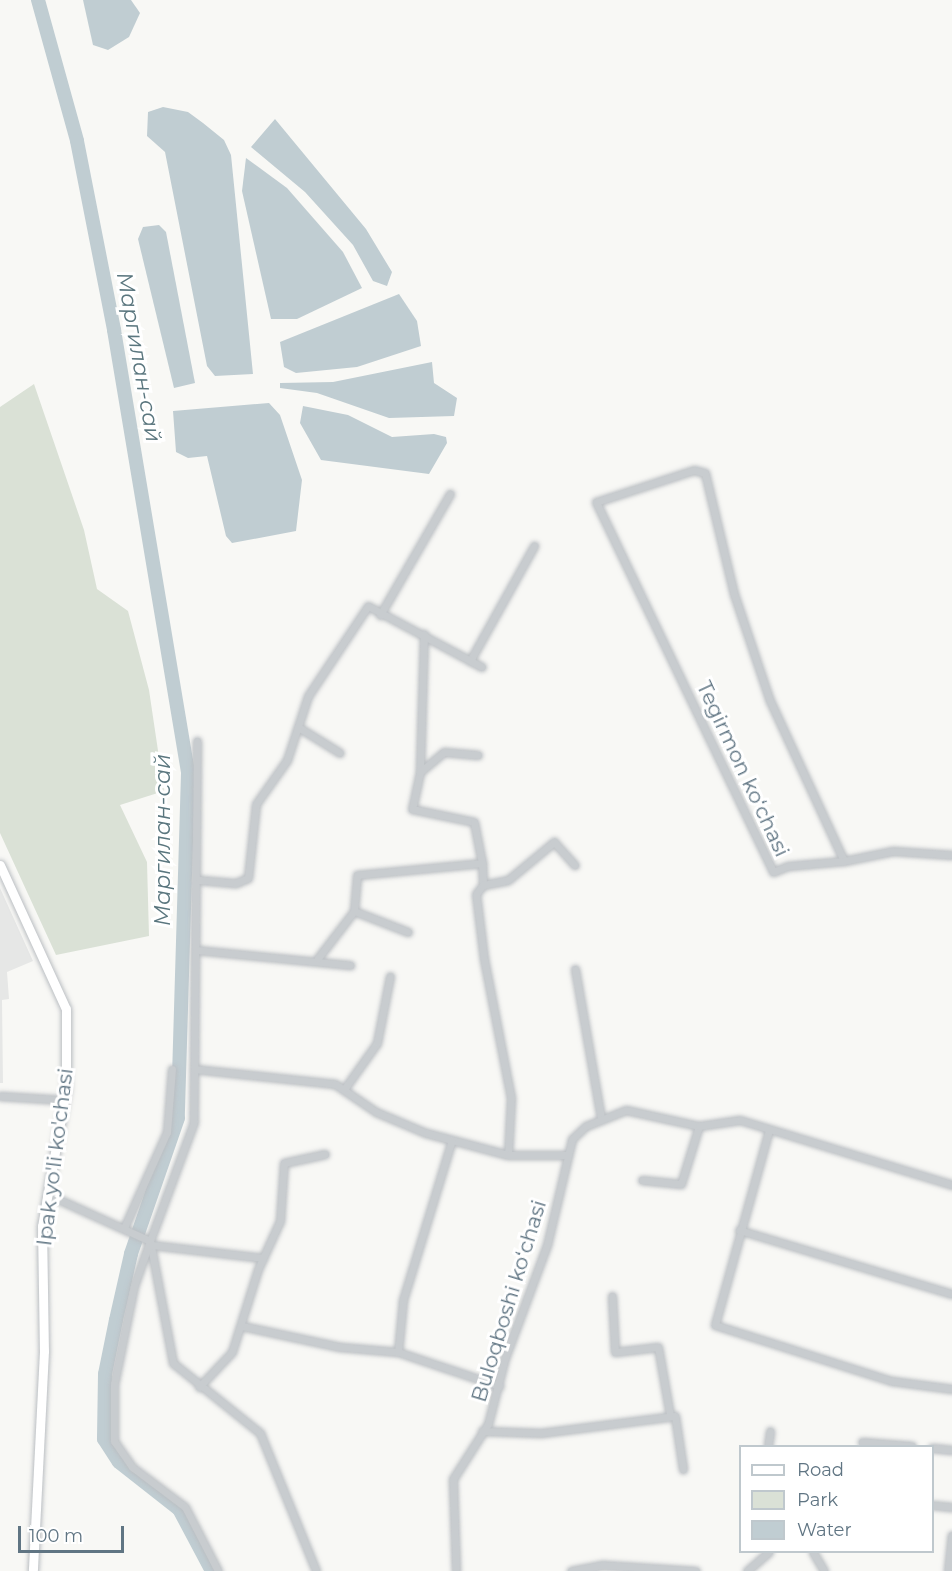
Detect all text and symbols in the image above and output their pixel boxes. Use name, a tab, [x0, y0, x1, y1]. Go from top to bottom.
water label: Маргилан-сай	[111, 270, 167, 444]
street label: Tegirmon koʻchasi	[691, 677, 795, 861]
water label: Маргилан-сай	[150, 754, 176, 926]
street label: Ipak yo'li ko'chasi	[32, 1067, 78, 1247]
street label: Buloqboshi koʻchasi	[466, 1197, 552, 1405]
legend	[739, 1445, 934, 1553]
text: Road	[797, 1459, 844, 1481]
text: Park	[797, 1489, 838, 1511]
scale bar	[21, 1514, 128, 1552]
text: Water	[797, 1519, 852, 1541]
text: 100 m	[29, 1525, 83, 1547]

